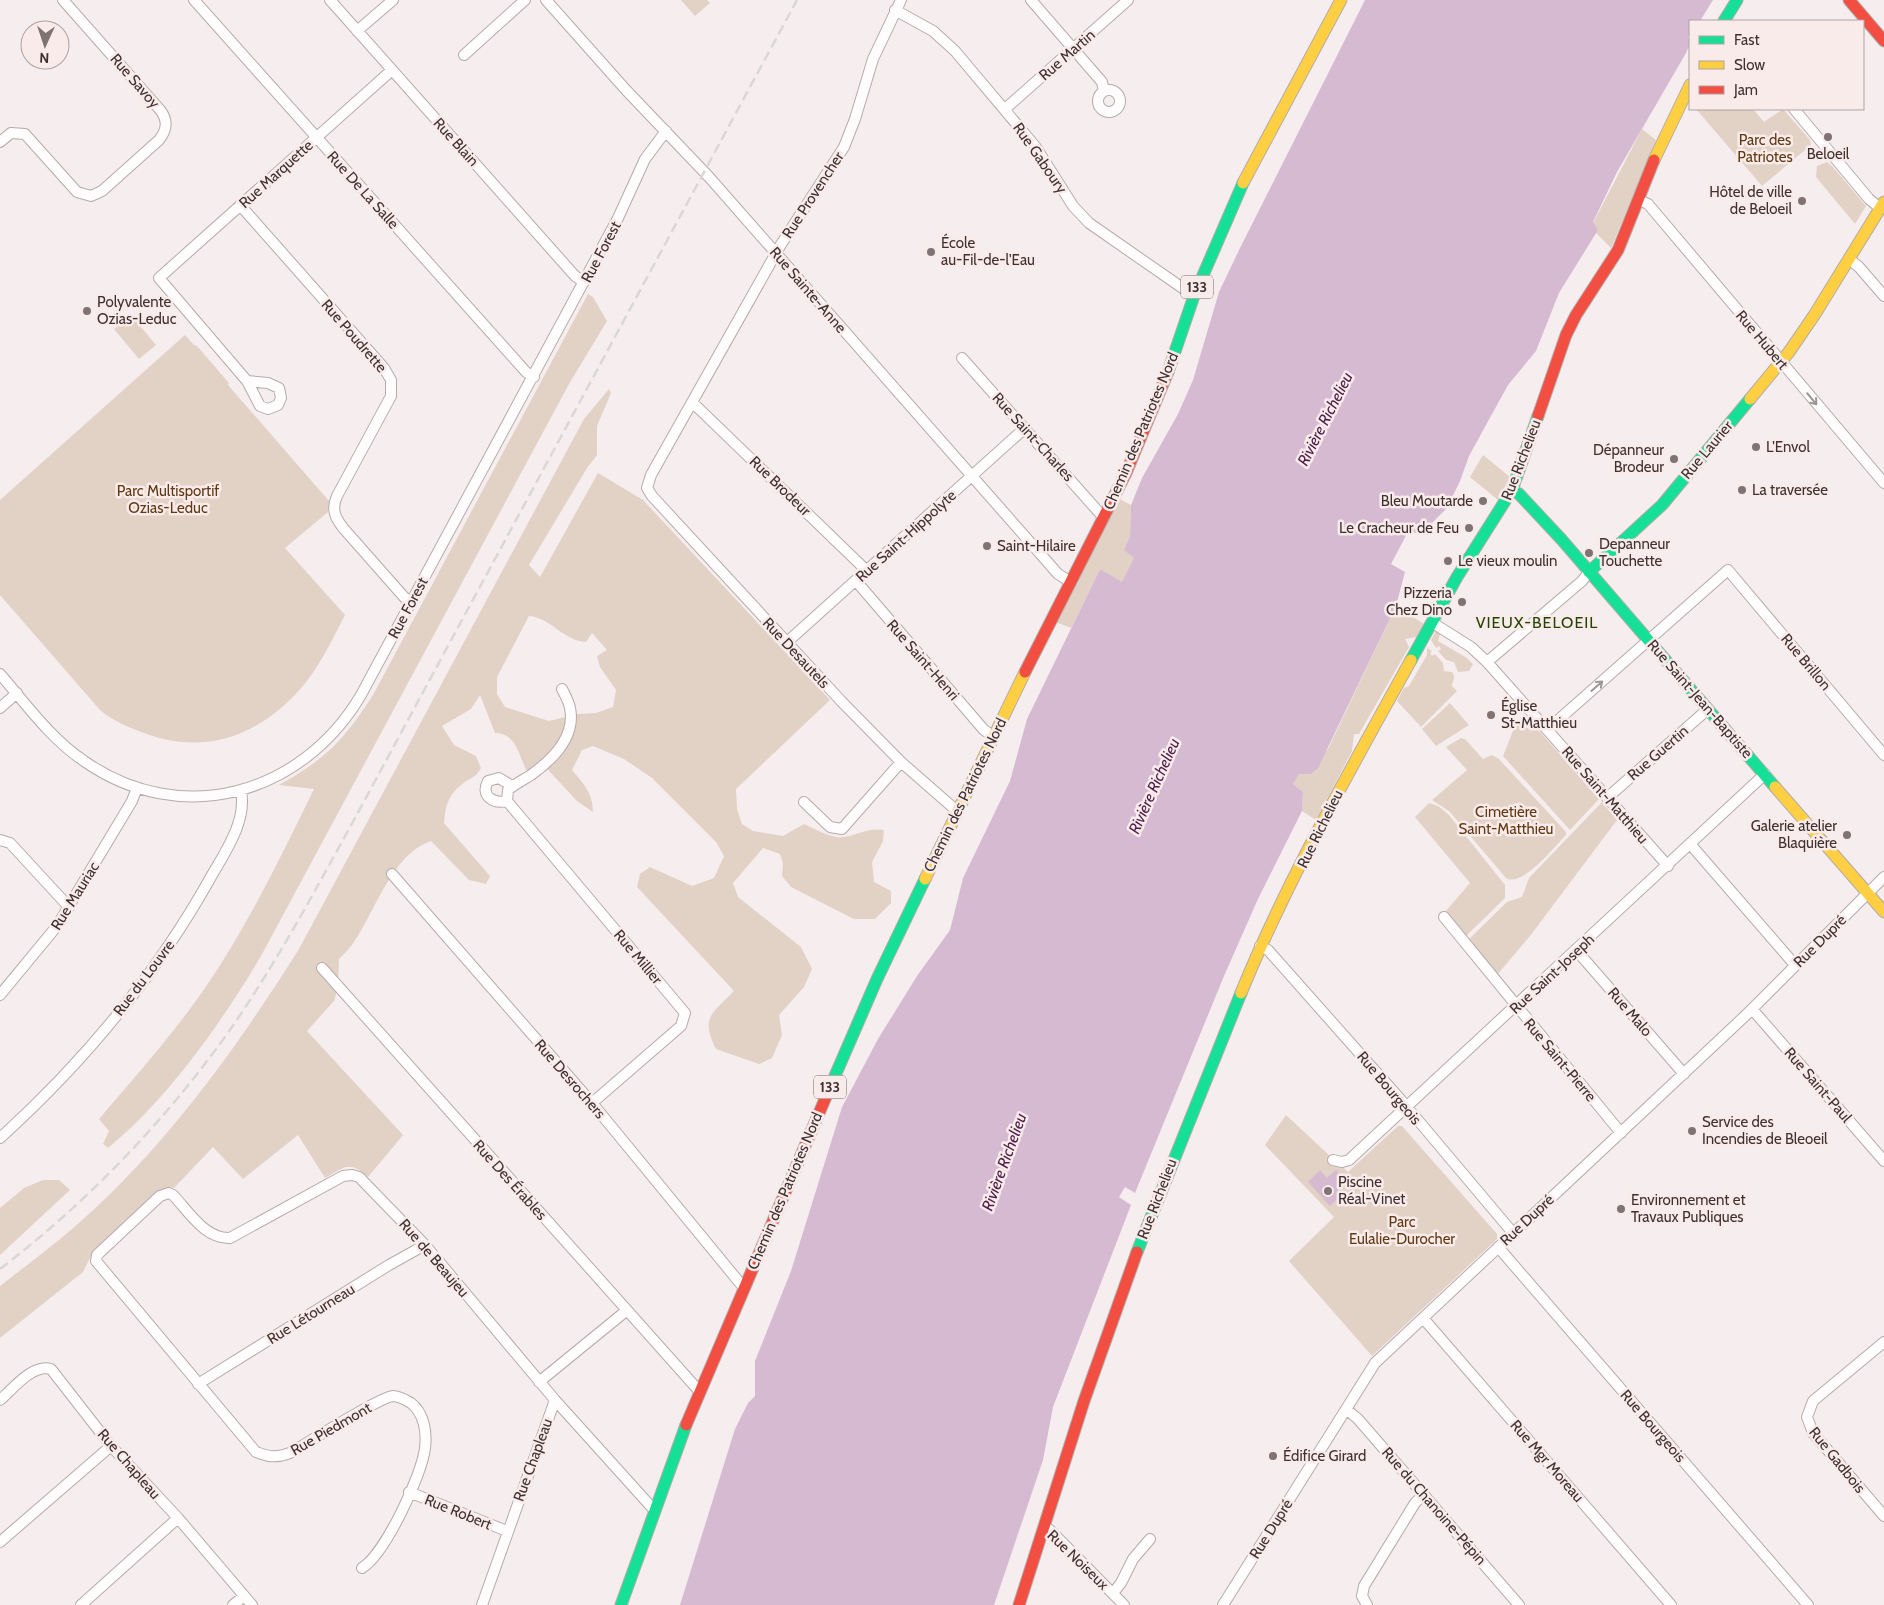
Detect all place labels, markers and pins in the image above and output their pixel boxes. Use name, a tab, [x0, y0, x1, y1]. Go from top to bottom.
marker: Beloeil	[1822, 131, 1834, 143]
place label: Beloeil	[1807, 145, 1850, 163]
place label: Hôtel de ville de Beloeil	[1709, 183, 1792, 218]
marker: Hôtel de ville de Beloeil	[1796, 195, 1808, 207]
place label: École au-Fil-de-l'Eau	[941, 233, 1035, 269]
marker: École au-Fil-de-l'Eau	[925, 246, 937, 258]
place label: Polyvalente Ozias-Leduc	[97, 293, 177, 328]
marker: Polyvalente Ozias-Leduc	[81, 305, 93, 317]
place label: L'Envol	[1766, 438, 1811, 456]
place label: Dépanneur Brodeur	[1593, 441, 1664, 476]
marker: L'Envol	[1750, 441, 1762, 453]
marker: Dépanneur Brodeur	[1668, 453, 1680, 465]
place label: La traversée	[1752, 481, 1828, 499]
marker: La traversée	[1736, 484, 1748, 496]
place label: Bleu Moutarde	[1381, 492, 1473, 510]
marker: Bleu Moutarde	[1477, 495, 1489, 507]
place label: Le Cracheur de Feu	[1339, 519, 1459, 537]
marker: Le Cracheur de Feu	[1463, 522, 1475, 534]
place label: Depanneur Touchette	[1599, 535, 1670, 570]
place label: Saint-Hilaire	[997, 537, 1076, 555]
marker: Saint-Hilaire	[981, 540, 993, 552]
marker: Depanneur Touchette	[1583, 547, 1595, 559]
place label: Le vieux moulin	[1458, 552, 1557, 570]
marker: Le vieux moulin	[1442, 555, 1454, 567]
place label: Pizzeria Chez Dino	[1386, 584, 1453, 619]
marker: Pizzeria Chez Dino	[1456, 596, 1468, 608]
place label: Église St-Matthieu	[1501, 696, 1577, 732]
marker: Église St-Matthieu	[1485, 709, 1497, 721]
place label: Galerie atelier Blaquière	[1751, 817, 1837, 852]
marker: Galerie atelier Blaquière	[1841, 829, 1853, 841]
place label: Service des Incendies de Bleoeil	[1702, 1113, 1828, 1148]
marker: Service des Incendies de Bleoeil	[1686, 1125, 1698, 1137]
place label: Piscine Réal-Vinet	[1338, 1173, 1405, 1208]
marker: Piscine Réal-Vinet	[1322, 1185, 1334, 1197]
place label: Environnement et Travaux Publiques	[1631, 1191, 1745, 1226]
marker: Environnement et Travaux Publiques	[1615, 1203, 1627, 1215]
place label: Édifice Girard	[1283, 1446, 1366, 1465]
marker: Édifice Girard	[1267, 1450, 1279, 1462]

